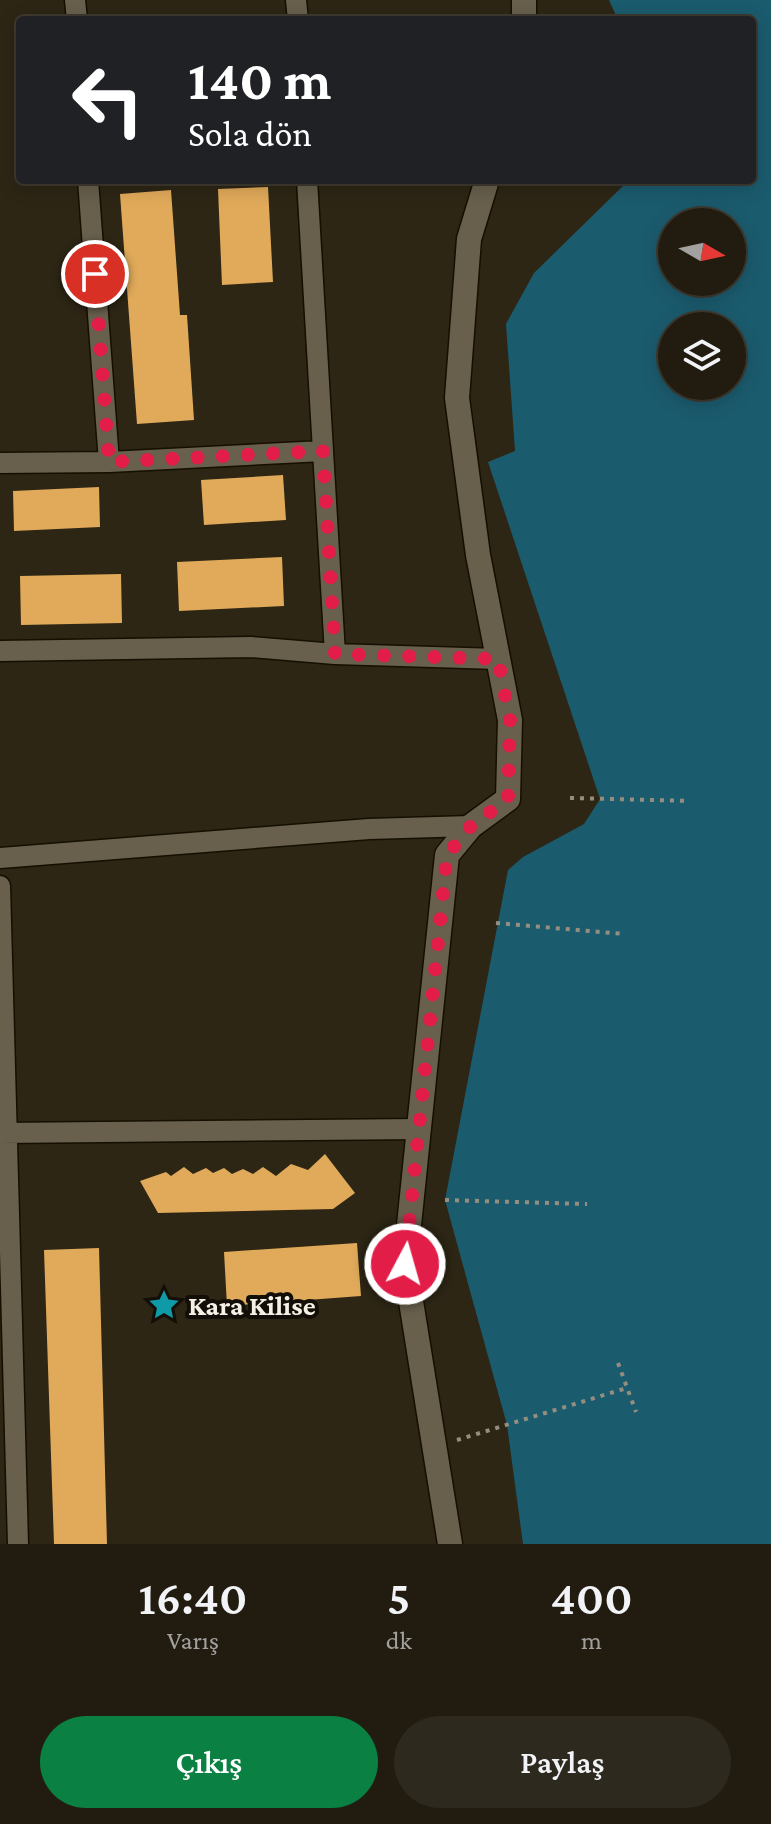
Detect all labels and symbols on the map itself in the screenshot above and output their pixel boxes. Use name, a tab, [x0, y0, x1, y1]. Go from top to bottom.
north arrow	[658, 208, 746, 296]
pin	[61, 240, 129, 308]
position arrow	[363, 1222, 447, 1306]
place icon: Kara Kilise	[147, 1288, 181, 1322]
place label: Kara Kilise	[188, 1290, 316, 1321]

